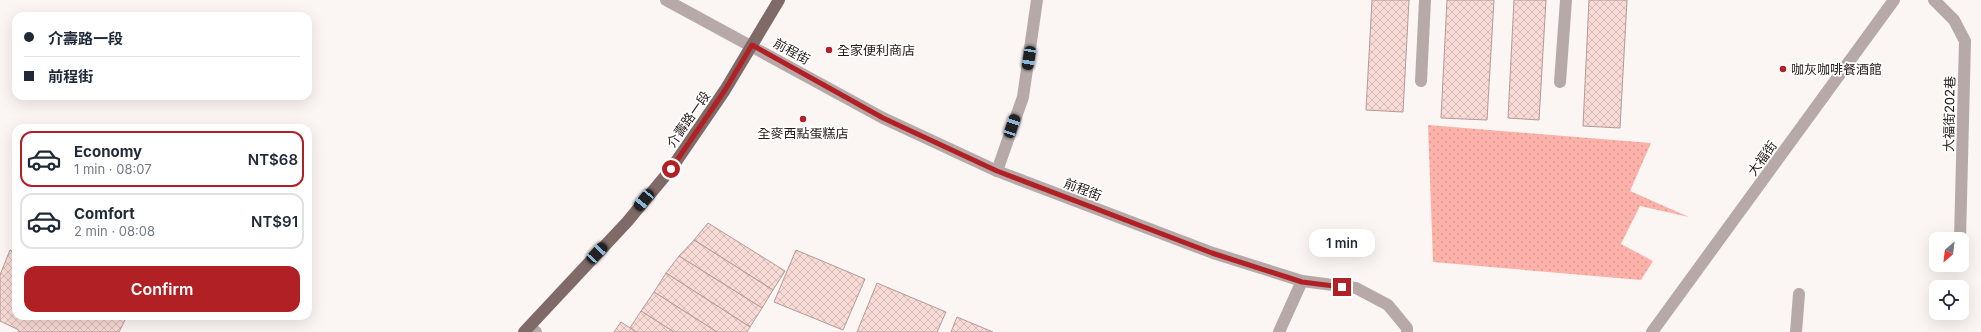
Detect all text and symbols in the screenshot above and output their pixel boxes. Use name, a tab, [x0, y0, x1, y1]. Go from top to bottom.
text: 介壽路一段	[48, 29, 123, 48]
street label: 前程街	[771, 35, 813, 67]
place label: 全家便利商店	[837, 42, 915, 58]
marker: 全家便利商店	[824, 45, 834, 55]
car	[1021, 45, 1037, 71]
place label: 咖灰咖啡餐酒館	[1791, 61, 1882, 77]
marker: 咖灰咖啡餐酒館	[1778, 64, 1788, 74]
text: 前程街	[48, 67, 93, 86]
street label: 大福街202巷	[1940, 76, 1958, 152]
street label: 介壽路一段	[663, 88, 713, 150]
car	[1002, 113, 1022, 139]
marker: 全麥西點蛋糕店	[798, 114, 808, 124]
place label: 全麥西點蛋糕店	[757, 125, 849, 141]
street label: 大福街	[1744, 138, 1780, 178]
icon: car	[26, 141, 62, 177]
text: Economy	[74, 142, 142, 161]
text: NT$68	[248, 150, 298, 169]
route start	[662, 160, 680, 178]
text: 1 min · 08:07	[74, 161, 152, 177]
street label: 前程街	[1062, 175, 1104, 203]
car	[632, 187, 656, 213]
icon: car	[26, 203, 62, 239]
text: Comfort	[74, 204, 135, 223]
text: NT$91	[251, 212, 298, 231]
text: 2 min · 08:08	[74, 223, 155, 239]
callout: 1 min	[1309, 229, 1375, 257]
north arrow	[1929, 232, 1969, 272]
map controls	[1929, 232, 1969, 320]
text: 1 min	[1326, 235, 1358, 251]
car	[584, 240, 610, 266]
button: Confirm	[24, 266, 300, 312]
route end	[1333, 278, 1351, 296]
button: locate	[1929, 280, 1969, 320]

